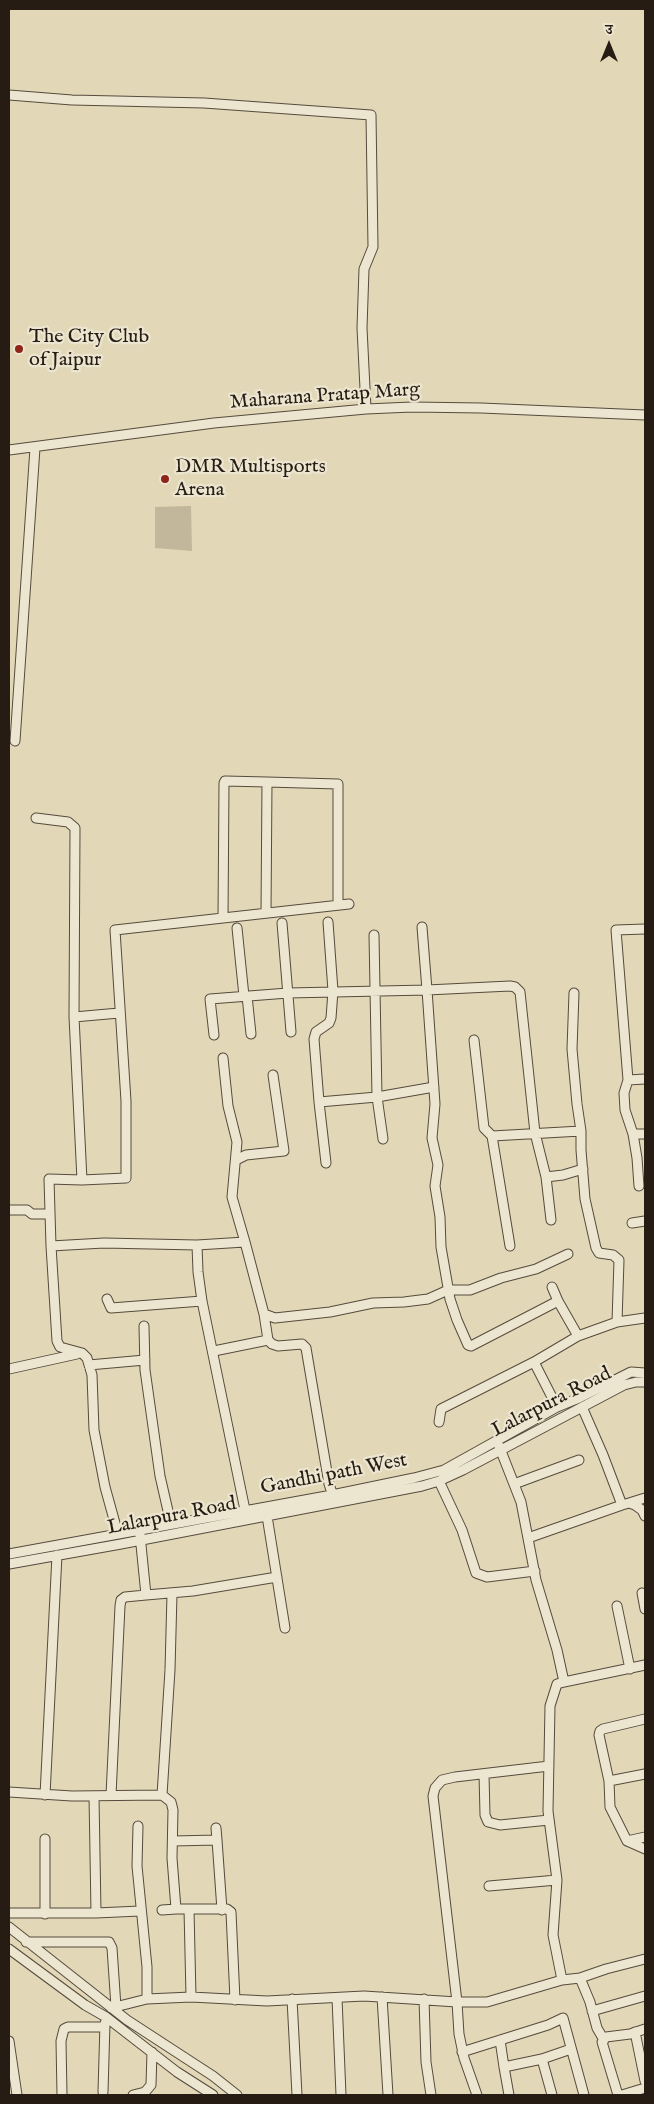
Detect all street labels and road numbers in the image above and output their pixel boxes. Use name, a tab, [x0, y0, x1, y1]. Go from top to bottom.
street label: Maharana Pratap Marg	[229, 378, 421, 416]
street label: Lalarpura Road	[488, 1363, 616, 1443]
street label: Gandhi path West	[259, 1449, 409, 1501]
street label: Lalarpura Road	[105, 1493, 239, 1541]

